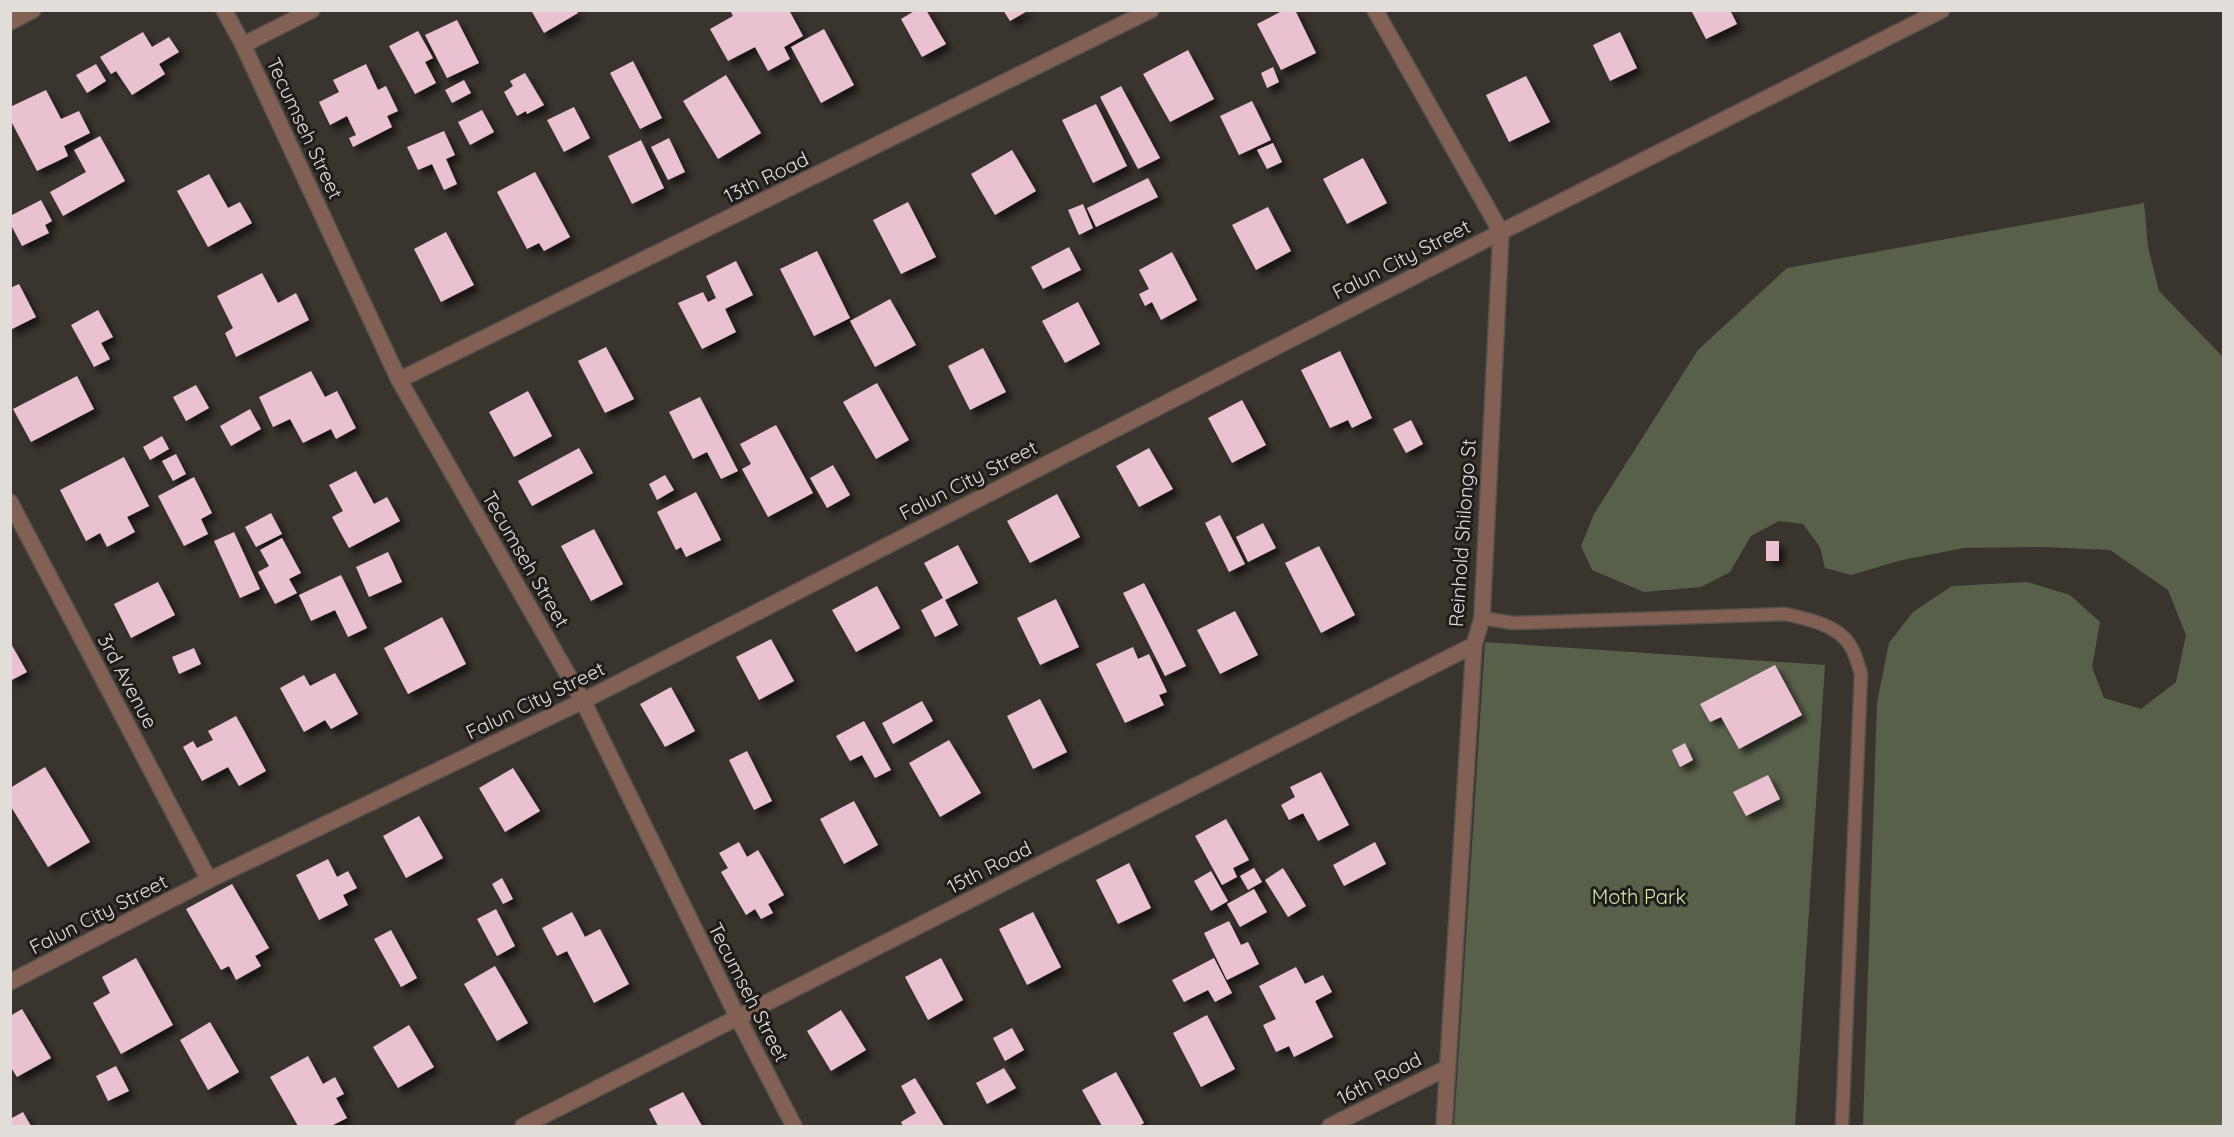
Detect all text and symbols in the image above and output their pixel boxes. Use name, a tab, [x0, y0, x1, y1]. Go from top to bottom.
street label: Tecumseh Street	[261, 53, 349, 203]
street label: 13th Road	[720, 146, 812, 208]
street label: Falun City Street	[1328, 213, 1474, 305]
street label: Falun City Street	[895, 434, 1041, 526]
street label: Reinhold Shilongo St	[1443, 438, 1481, 628]
street label: Tecumseh Street	[477, 486, 575, 632]
street label: 3rd Avenue	[93, 629, 163, 733]
street label: Falun City Street	[461, 655, 609, 744]
street label: 15th Road	[943, 835, 1035, 899]
street label: Falun City Street	[25, 868, 171, 960]
park label: Moth Park	[1592, 884, 1686, 909]
street label: Tecumseh Street	[703, 918, 795, 1066]
street label: 16th Road	[1333, 1046, 1425, 1110]

